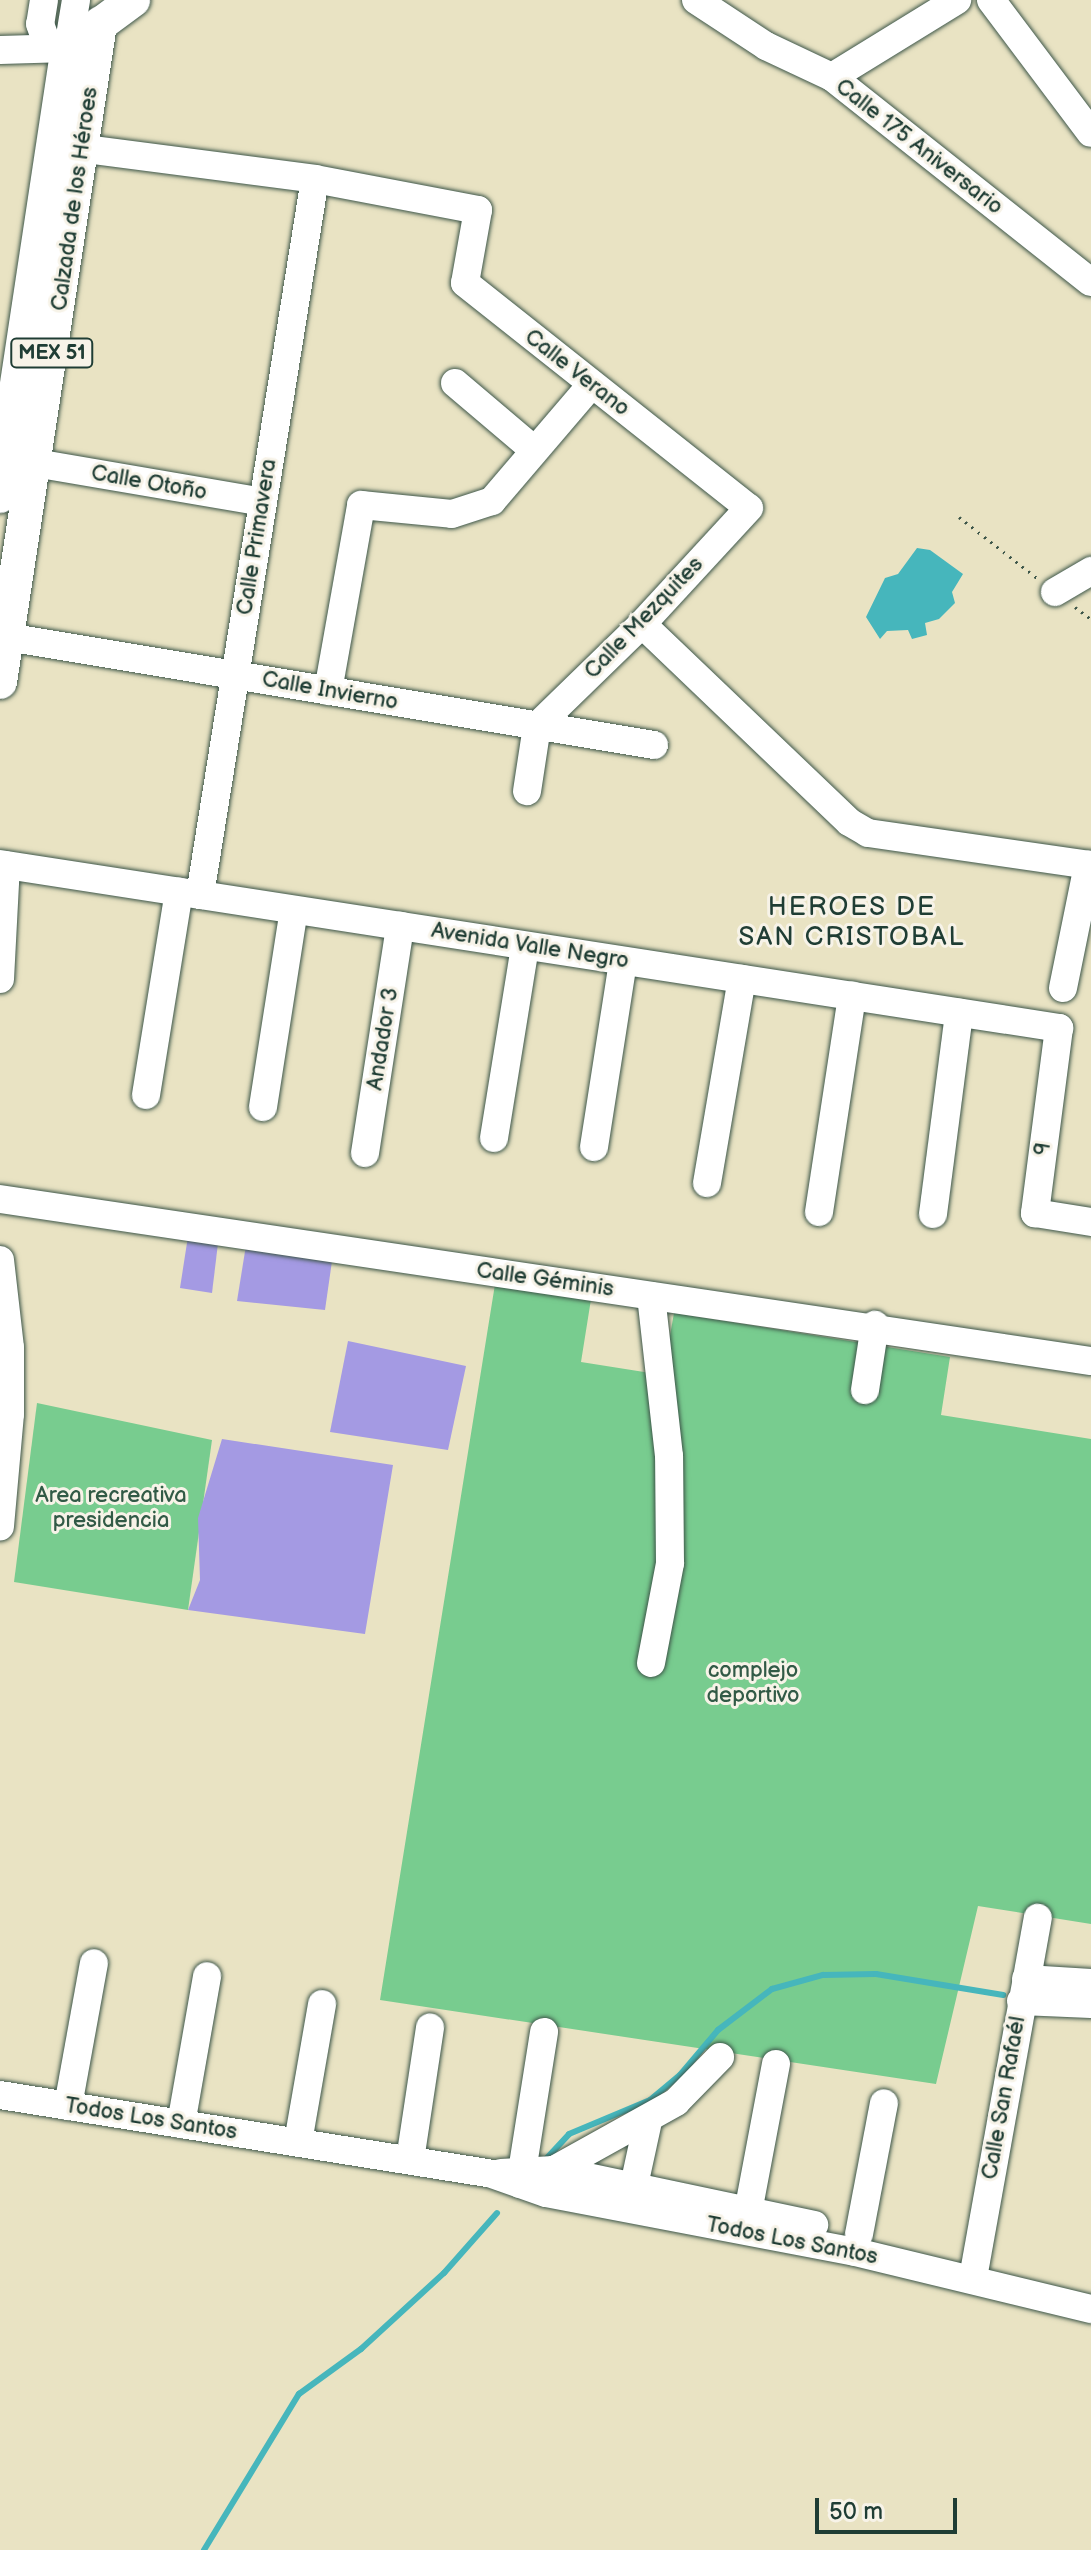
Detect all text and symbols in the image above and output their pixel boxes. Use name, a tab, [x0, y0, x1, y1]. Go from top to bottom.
street label: Calle 175 Aniversario	[830, 73, 1008, 221]
street label: Calzada de los Héroes	[46, 85, 104, 313]
street label: Calle Verano	[519, 324, 635, 422]
road number: MEX 51	[10, 337, 94, 369]
street label: Calle Primavera	[232, 457, 282, 617]
street label: Calle Otoño	[89, 460, 209, 506]
street label: Calle Mezquites	[579, 552, 709, 684]
street label: Calle Invierno	[260, 666, 400, 716]
district label: HEROES DE SAN CRISTOBAL	[739, 892, 965, 954]
street label: Avenida Valle Negro	[429, 917, 631, 975]
street label: Andador 3	[362, 986, 404, 1092]
street label: 9	[1029, 1141, 1057, 1157]
street label: Calle Géminis	[475, 1257, 615, 1303]
park label: Area recreativa presidencia	[35, 1482, 187, 1534]
park label: complejo deportivo	[706, 1657, 800, 1708]
street label: Calle San Rafaél	[977, 2014, 1031, 2182]
street label: Todos Los Santos	[63, 2092, 239, 2146]
street label: Todos Los Santos	[704, 2211, 880, 2271]
scale bar	[819, 2482, 961, 2532]
text: 50 m	[829, 2497, 883, 2526]

